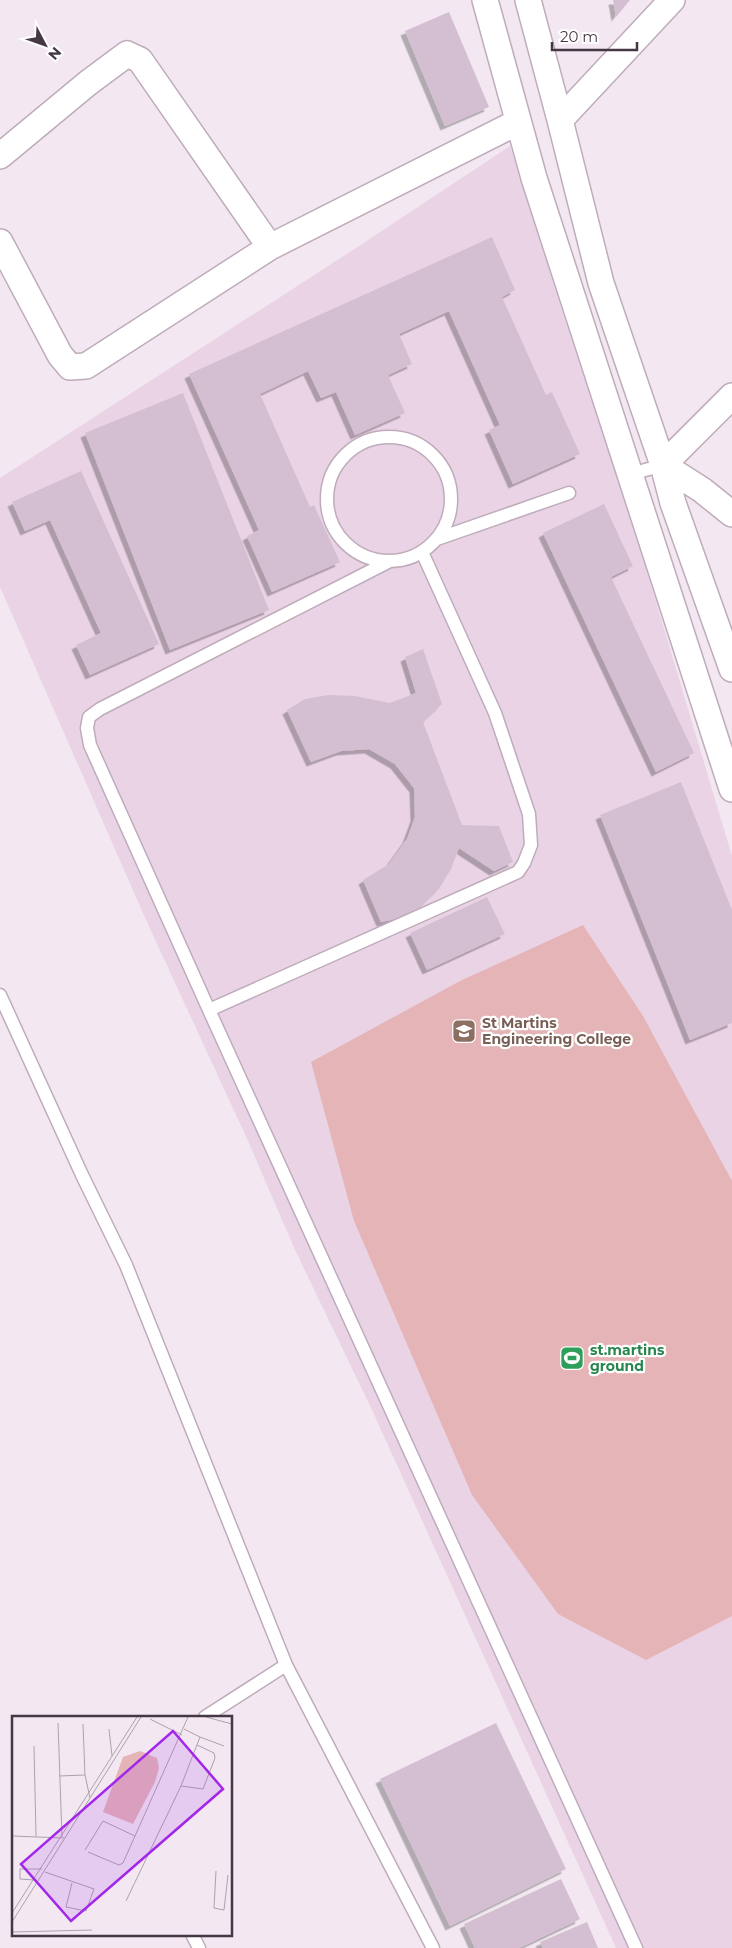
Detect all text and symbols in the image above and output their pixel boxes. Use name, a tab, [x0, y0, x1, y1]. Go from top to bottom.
north arrow	[20, 20, 70, 70]
scale bar	[552, 20, 637, 52]
text: 20 m	[560, 27, 598, 46]
text: N	[44, 43, 65, 64]
place label: St Martins Engineering College	[482, 1014, 631, 1048]
school or university icon: St Martins Engineering College	[451, 1018, 477, 1044]
place label: st.martins ground	[590, 1341, 665, 1375]
sports icon: st.martins ground	[559, 1345, 585, 1371]
inset map	[12, 1716, 232, 1936]

